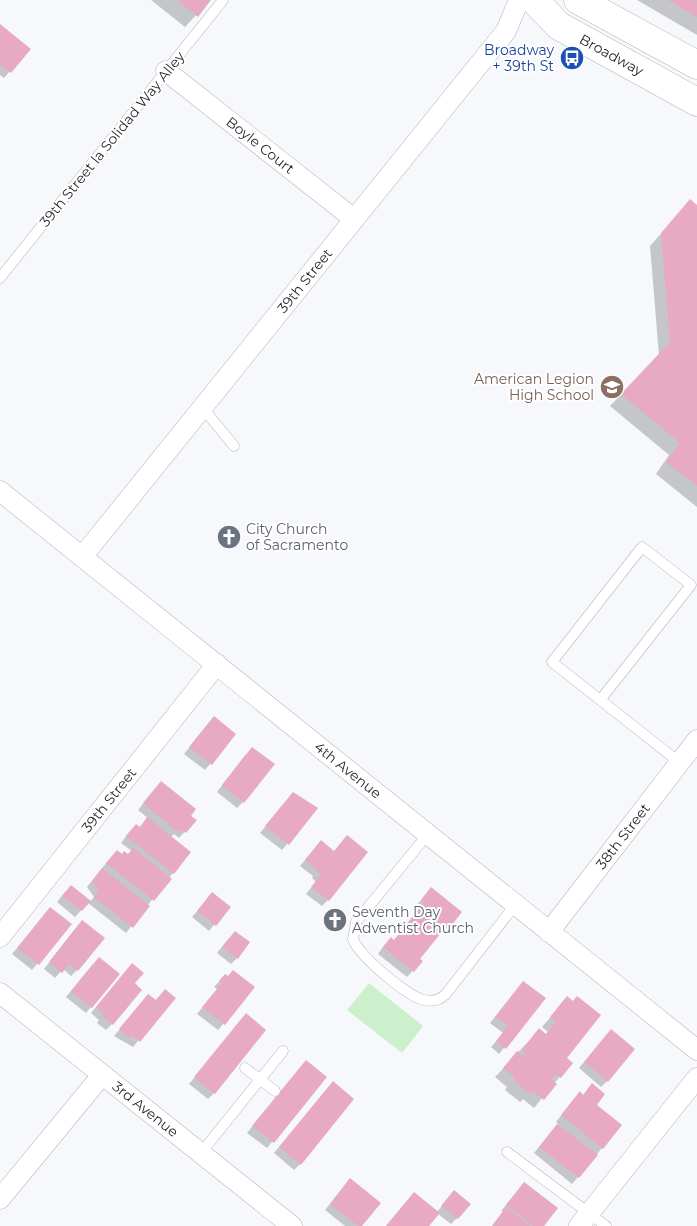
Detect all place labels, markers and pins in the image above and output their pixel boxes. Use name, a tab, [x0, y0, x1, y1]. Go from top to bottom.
place label: Broadway + 39th St	[484, 41, 554, 75]
bus stop icon: Broadway + 39th St	[559, 45, 585, 71]
place label: American Legion High School	[474, 370, 594, 404]
school or university icon: American Legion High School	[599, 374, 625, 400]
place label: City Church of Sacramento	[246, 520, 348, 554]
church icon: City Church of Sacramento	[216, 524, 242, 550]
place label: Seventh Day Adventist Church	[352, 903, 474, 937]
church icon: Seventh Day Adventist Church	[322, 907, 348, 933]

